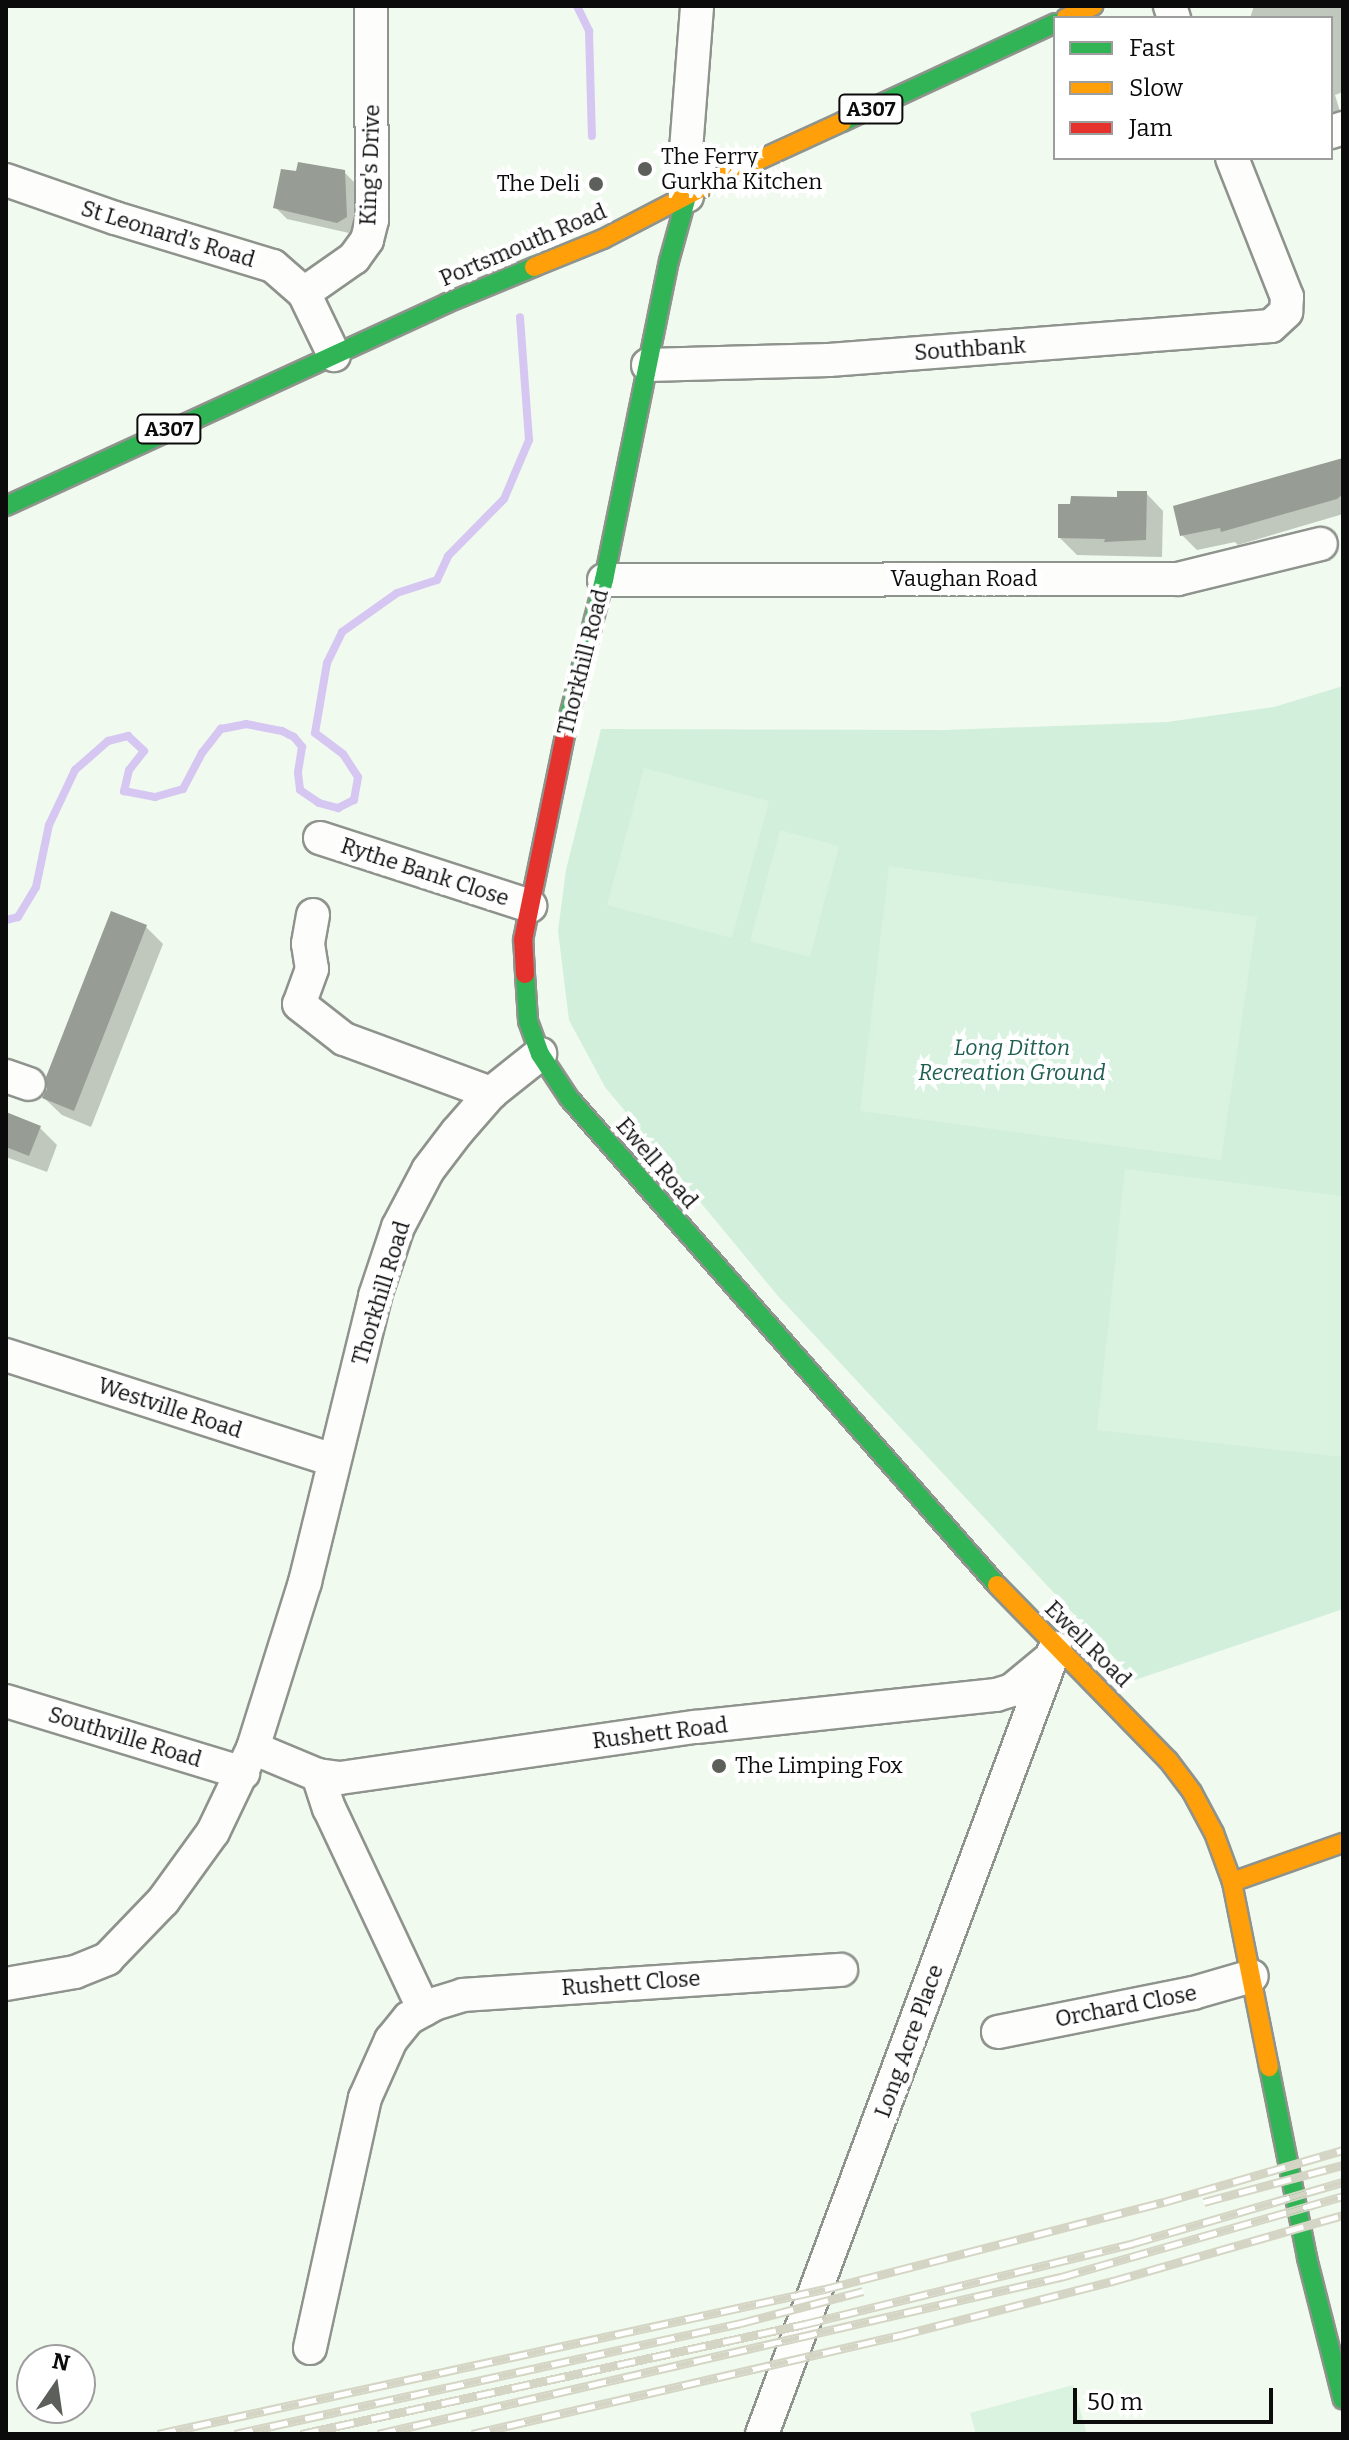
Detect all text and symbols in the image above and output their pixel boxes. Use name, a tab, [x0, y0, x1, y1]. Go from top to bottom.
legend	[1053, 16, 1333, 160]
text: Fast	[1129, 34, 1175, 62]
text: Slow	[1129, 74, 1183, 102]
road number: A307	[837, 93, 905, 125]
street label: King's Drive	[355, 104, 385, 226]
text: Jam	[1129, 114, 1172, 142]
place label: The Ferry Gurkha Kitchen	[661, 143, 822, 194]
marker: The Ferry Gurkha Kitchen	[636, 160, 654, 178]
place label: The Deli	[497, 171, 580, 197]
marker: The Deli	[587, 175, 605, 193]
street label: St Leonard's Road	[78, 195, 258, 273]
street label: Portsmouth Road	[436, 198, 610, 292]
street label: Southbank	[913, 332, 1027, 366]
road number: A307	[135, 413, 203, 445]
street label: Vaughan Road	[891, 566, 1037, 592]
street label: Thorkhill Road	[552, 586, 614, 738]
street label: Rythe Bank Close	[338, 832, 512, 912]
park label: Long Ditton Recreation Ground	[918, 1034, 1106, 1086]
street label: Ewell Road	[611, 1112, 703, 1214]
street label: Thorkhill Road	[347, 1218, 415, 1368]
street label: Westville Road	[95, 1372, 245, 1444]
street label: Ewell Road	[1039, 1595, 1137, 1693]
street label: Southville Road	[45, 1701, 205, 1773]
street label: Rushett Road	[591, 1712, 729, 1754]
place label: The Limping Fox	[735, 1753, 903, 1779]
marker: The Limping Fox	[710, 1757, 728, 1775]
street label: Long Acre Place	[869, 1961, 949, 2121]
street label: Rushett Close	[561, 1965, 701, 2001]
street label: Orchard Close	[1053, 1979, 1199, 2033]
north arrow	[16, 2344, 96, 2424]
text: N	[50, 2347, 72, 2377]
scale bar	[1077, 2372, 1277, 2422]
text: 50 m	[1087, 2388, 1143, 2416]

